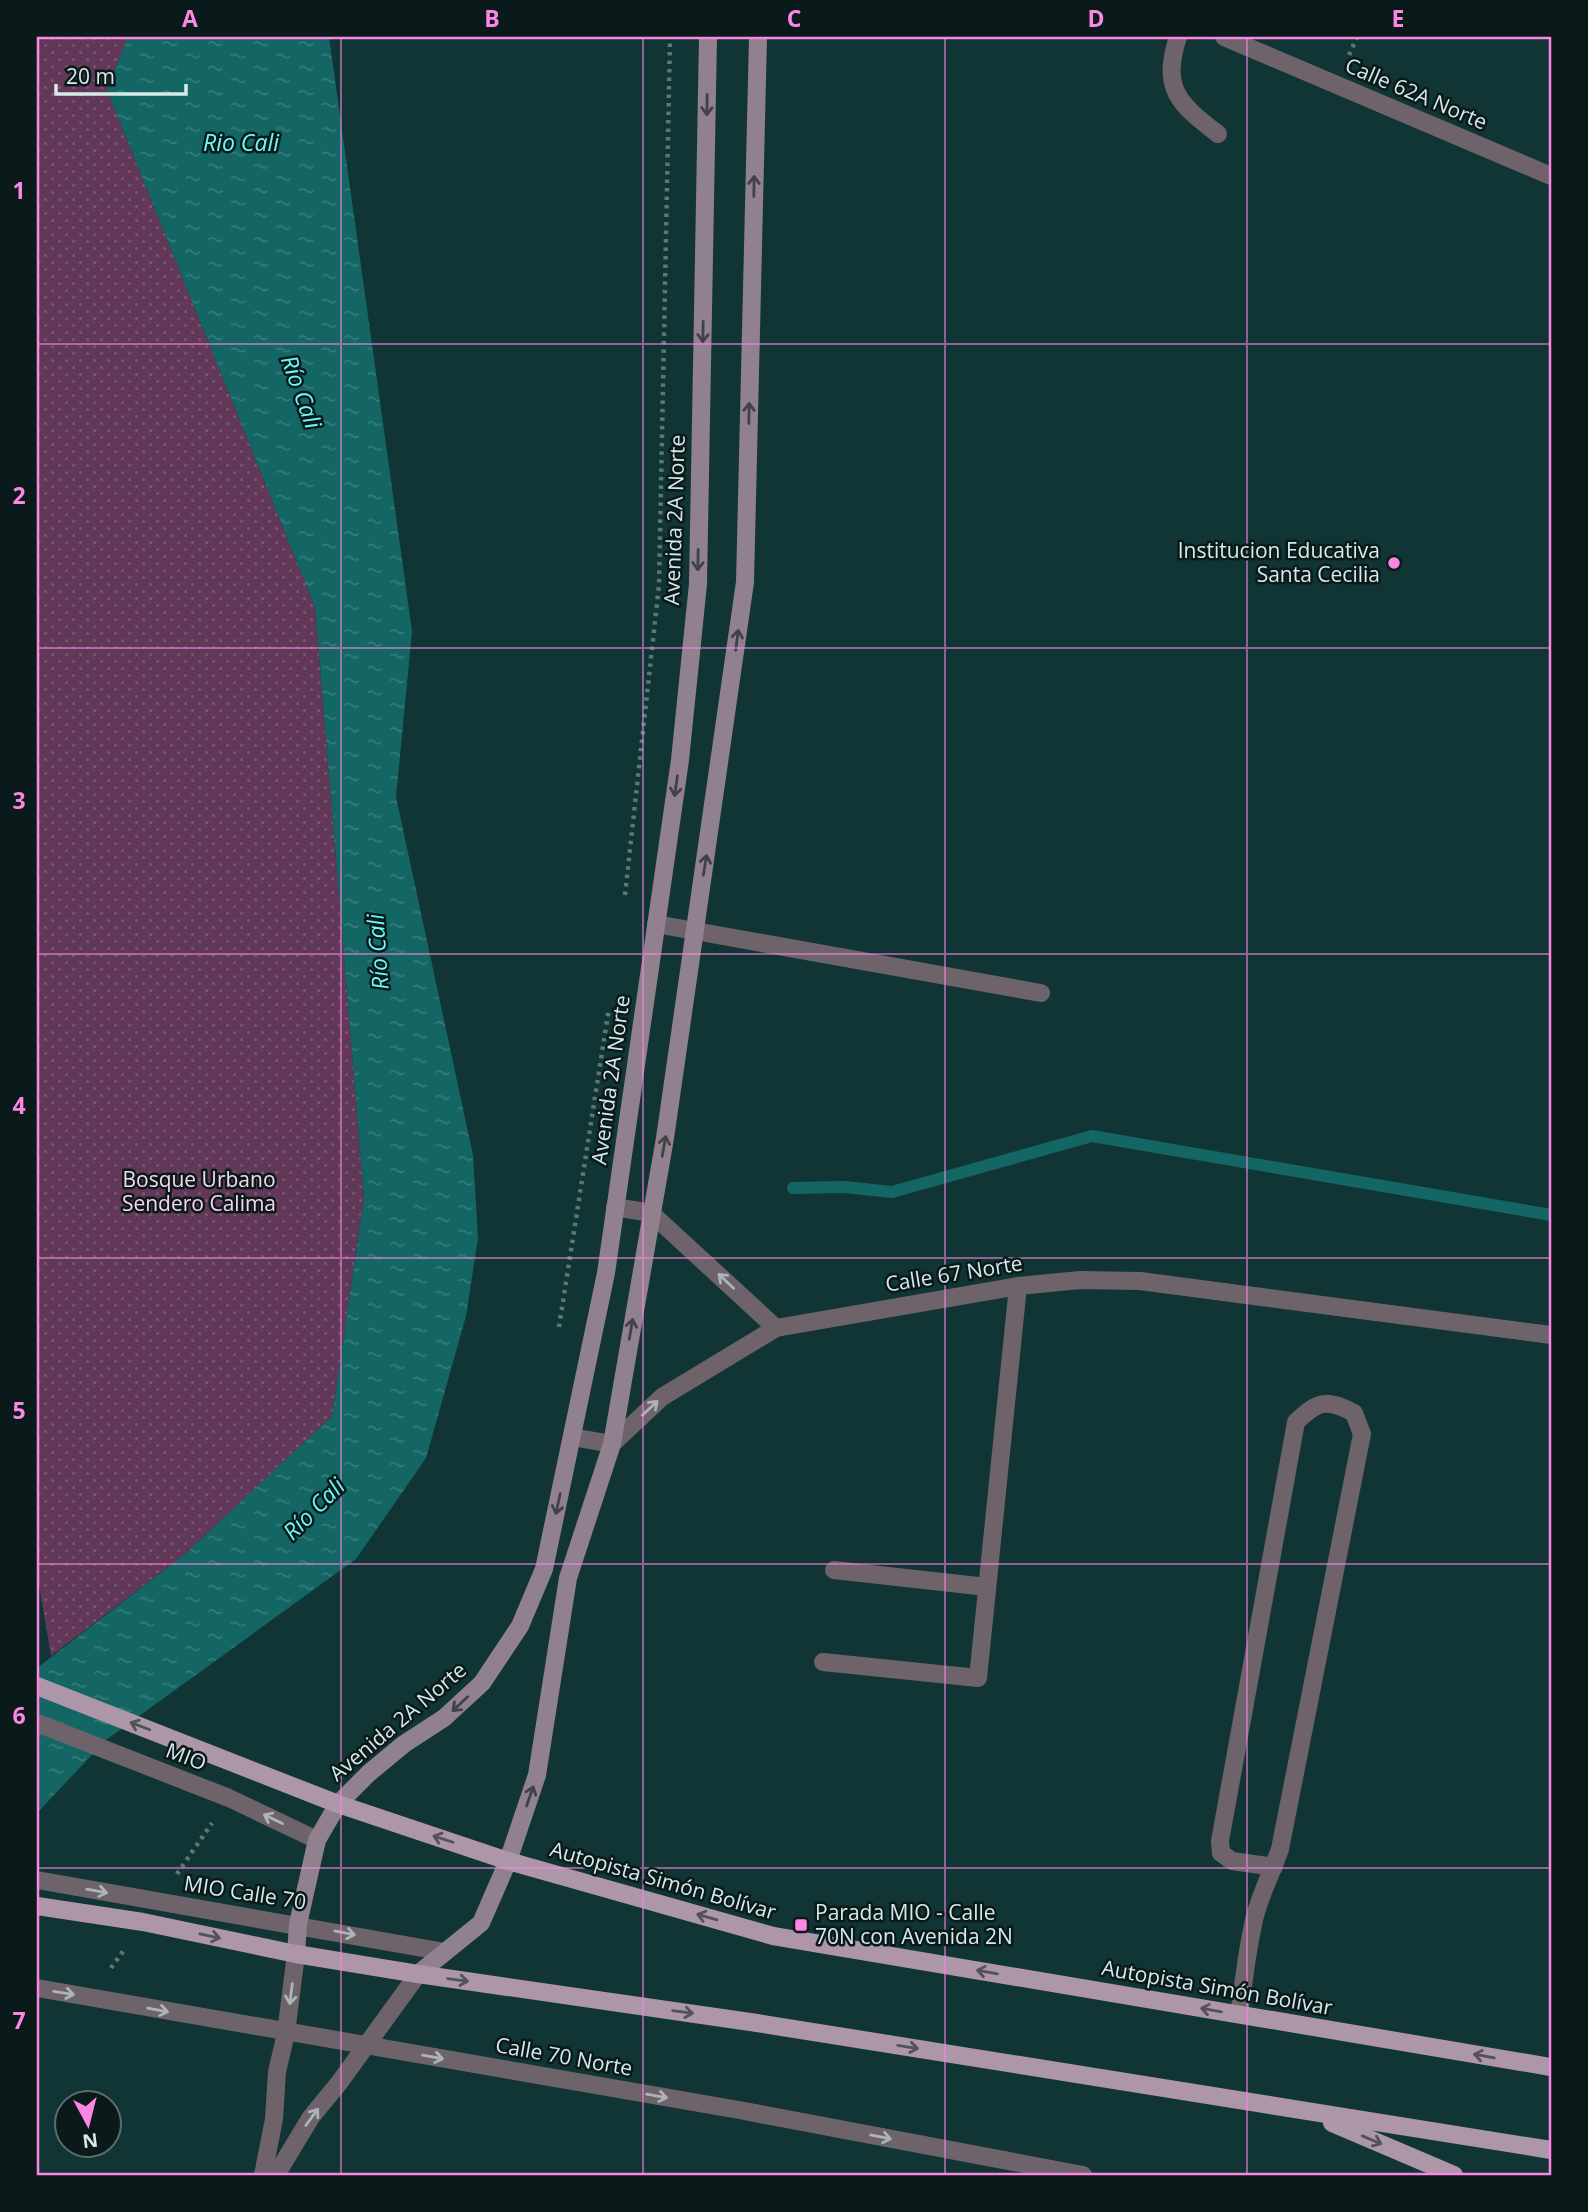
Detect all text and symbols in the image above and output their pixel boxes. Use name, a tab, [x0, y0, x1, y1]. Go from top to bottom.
text: A	[182, 2, 198, 34]
text: B	[484, 2, 500, 34]
text: C	[787, 2, 801, 34]
text: D	[1087, 2, 1105, 34]
text: E	[1392, 2, 1404, 34]
street label: Calle 62A Norte	[1341, 51, 1492, 136]
scale bar	[56, 52, 186, 96]
text: 20 m	[66, 62, 115, 90]
one-way arrow	[700, 93, 714, 116]
water label: Rio Cali	[203, 126, 280, 158]
text: 1	[12, 174, 26, 206]
one-way arrow	[747, 174, 761, 197]
one-way arrow	[696, 321, 709, 344]
water label: Río Cali	[274, 350, 330, 434]
one-way arrow	[742, 402, 755, 425]
street label: Avenida 2A Norte	[657, 434, 691, 606]
text: 2	[12, 479, 26, 511]
place label: Institucion Educativa Santa Cecilia	[1178, 536, 1380, 588]
one-way arrow	[691, 548, 705, 571]
marker: Institucion Educativa Santa Cecilia	[1386, 555, 1402, 571]
one-way arrow	[731, 629, 744, 652]
one-way arrow	[669, 774, 682, 797]
text: 3	[12, 784, 26, 816]
one-way arrow	[699, 854, 712, 877]
water label: Río Cali	[358, 912, 396, 991]
street label: Avenida 2A Norte	[584, 993, 636, 1166]
text: 4	[12, 1089, 26, 1121]
one-way arrow	[657, 1135, 671, 1158]
park label: Bosque Urbano Sendero Calima	[122, 1165, 276, 1217]
street label: Calle 67 Norte	[883, 1248, 1024, 1298]
one-way arrow	[718, 1273, 735, 1290]
one-way arrow	[625, 1318, 638, 1340]
text: 5	[12, 1394, 26, 1426]
one-way arrow	[641, 1400, 658, 1417]
water label: Río Cali	[275, 1469, 352, 1546]
one-way arrow	[551, 1492, 564, 1515]
street label: Avenida 2A Norte	[323, 1656, 472, 1787]
one-way arrow	[451, 1696, 469, 1712]
text: 6	[12, 1699, 26, 1731]
one-way arrow	[130, 1719, 152, 1731]
street label: MIO	[162, 1736, 211, 1776]
one-way arrow	[524, 1785, 537, 1807]
one-way arrow	[263, 1811, 284, 1825]
one-way arrow	[432, 1832, 454, 1845]
street label: Autopista Simón Bolívar	[547, 1834, 780, 1926]
street label: MIO Calle 70	[182, 1869, 308, 1915]
one-way arrow	[85, 1885, 108, 1898]
place label: Parada MIO - Calle 70N con Avenida 2N	[815, 1898, 1013, 1950]
one-way arrow	[696, 1910, 718, 1923]
marker: Parada MIO - Calle 70N con Avenida 2N	[793, 1917, 809, 1933]
one-way arrow	[334, 1927, 356, 1940]
one-way arrow	[198, 1929, 221, 1943]
street label: Autopista Simón Bolívar	[1100, 1953, 1335, 2021]
one-way arrow	[976, 1965, 999, 1978]
one-way arrow	[446, 1973, 469, 1986]
one-way arrow	[285, 1982, 298, 2005]
one-way arrow	[52, 1987, 75, 2000]
one-way arrow	[146, 2003, 169, 2017]
one-way arrow	[1200, 2003, 1223, 2016]
text: 7	[12, 2004, 26, 2036]
one-way arrow	[671, 2006, 694, 2019]
street label: Calle 70 Norte	[494, 2030, 635, 2082]
one-way arrow	[896, 2041, 919, 2054]
one-way arrow	[1473, 2049, 1496, 2062]
one-way arrow	[421, 2051, 444, 2064]
north arrow	[52, 2090, 122, 2160]
one-way arrow	[645, 2090, 668, 2103]
one-way arrow	[304, 2108, 319, 2127]
text: N	[81, 2127, 99, 2155]
one-way arrow	[869, 2131, 892, 2144]
one-way arrow	[1361, 2134, 1382, 2147]

